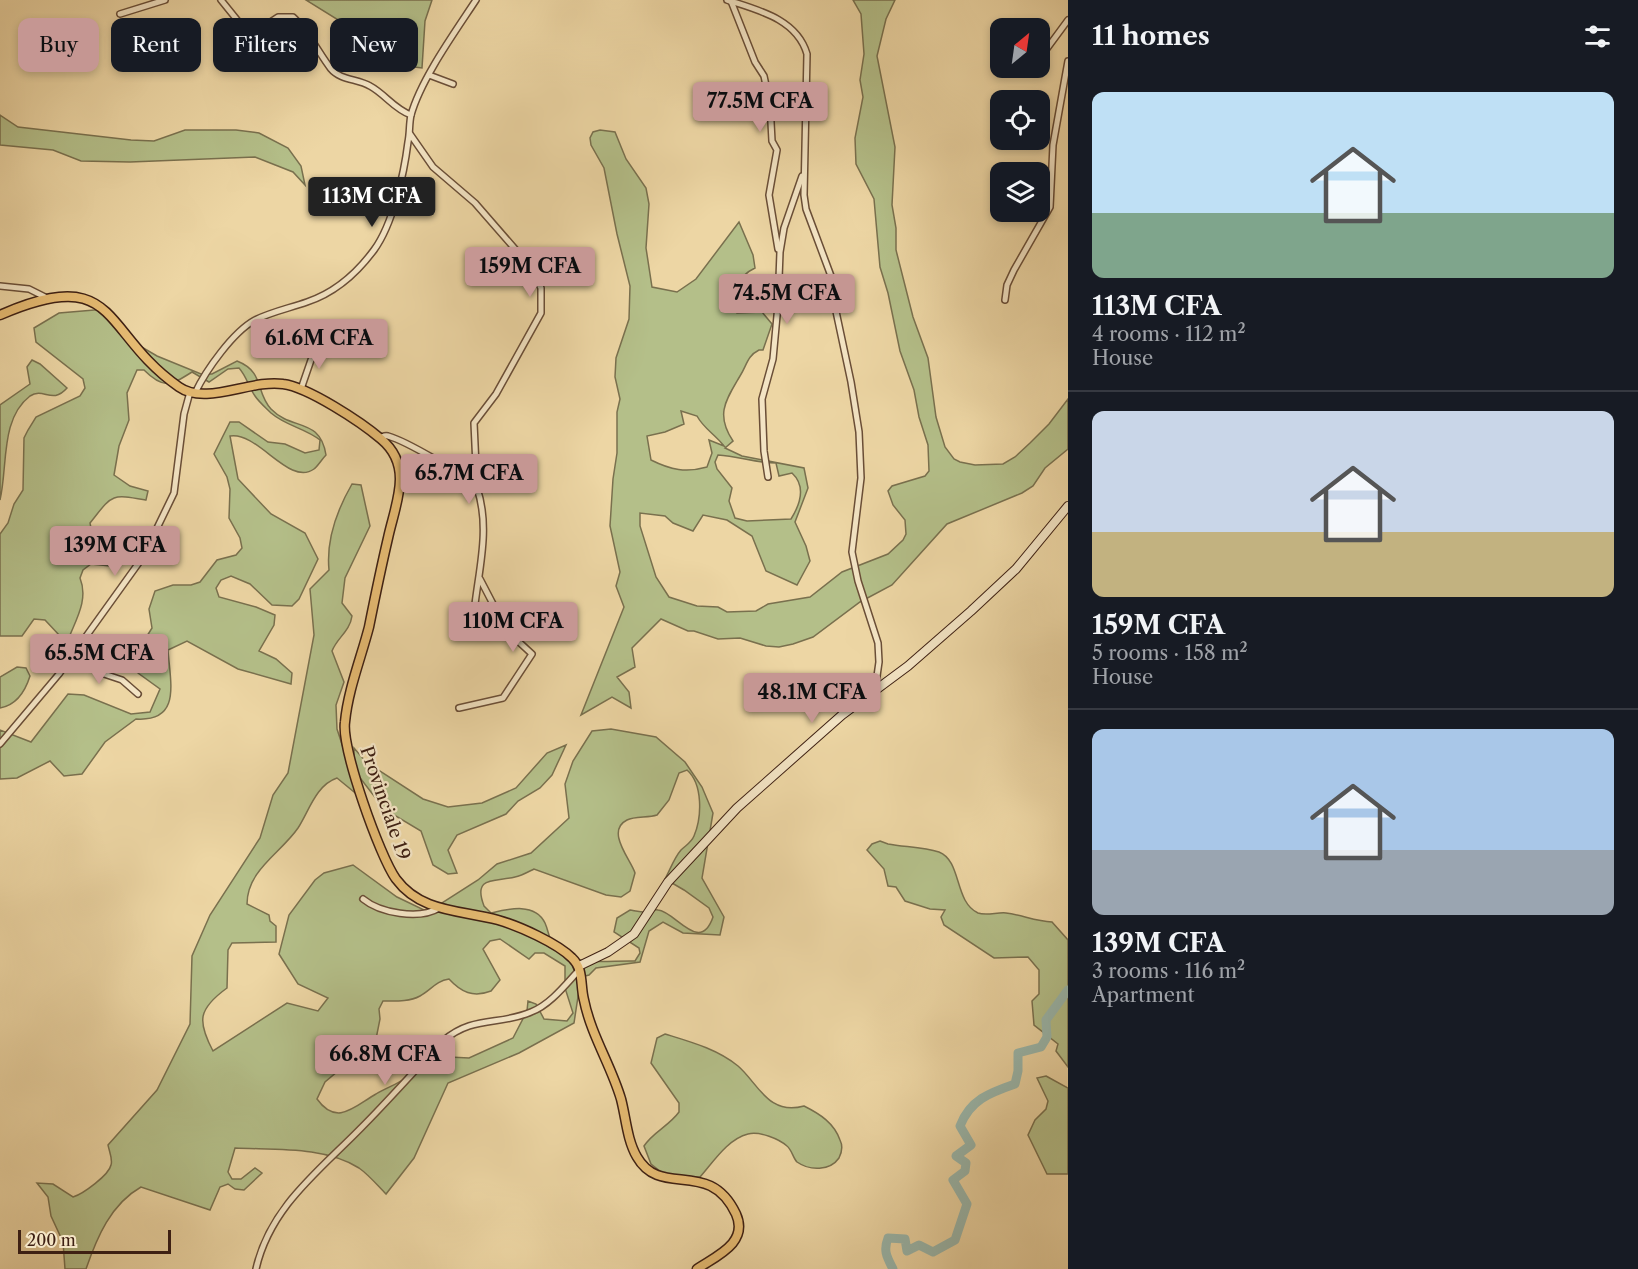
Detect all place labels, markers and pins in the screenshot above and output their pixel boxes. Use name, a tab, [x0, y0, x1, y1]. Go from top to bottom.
pin: 77.5M CFA	[691, 82, 829, 133]
pin: 113M CFA	[310, 177, 434, 228]
pin: 159M CFA	[468, 247, 592, 298]
pin: 74.5M CFA	[718, 274, 856, 325]
pin: 61.6M CFA	[250, 319, 388, 370]
pin: 65.7M CFA	[400, 454, 538, 505]
pin: 139M CFA	[53, 526, 177, 577]
pin: 110M CFA	[451, 602, 575, 653]
pin: 65.5M CFA	[30, 634, 168, 685]
pin: 48.1M CFA	[743, 673, 881, 724]
pin: 66.8M CFA	[316, 1035, 454, 1086]

